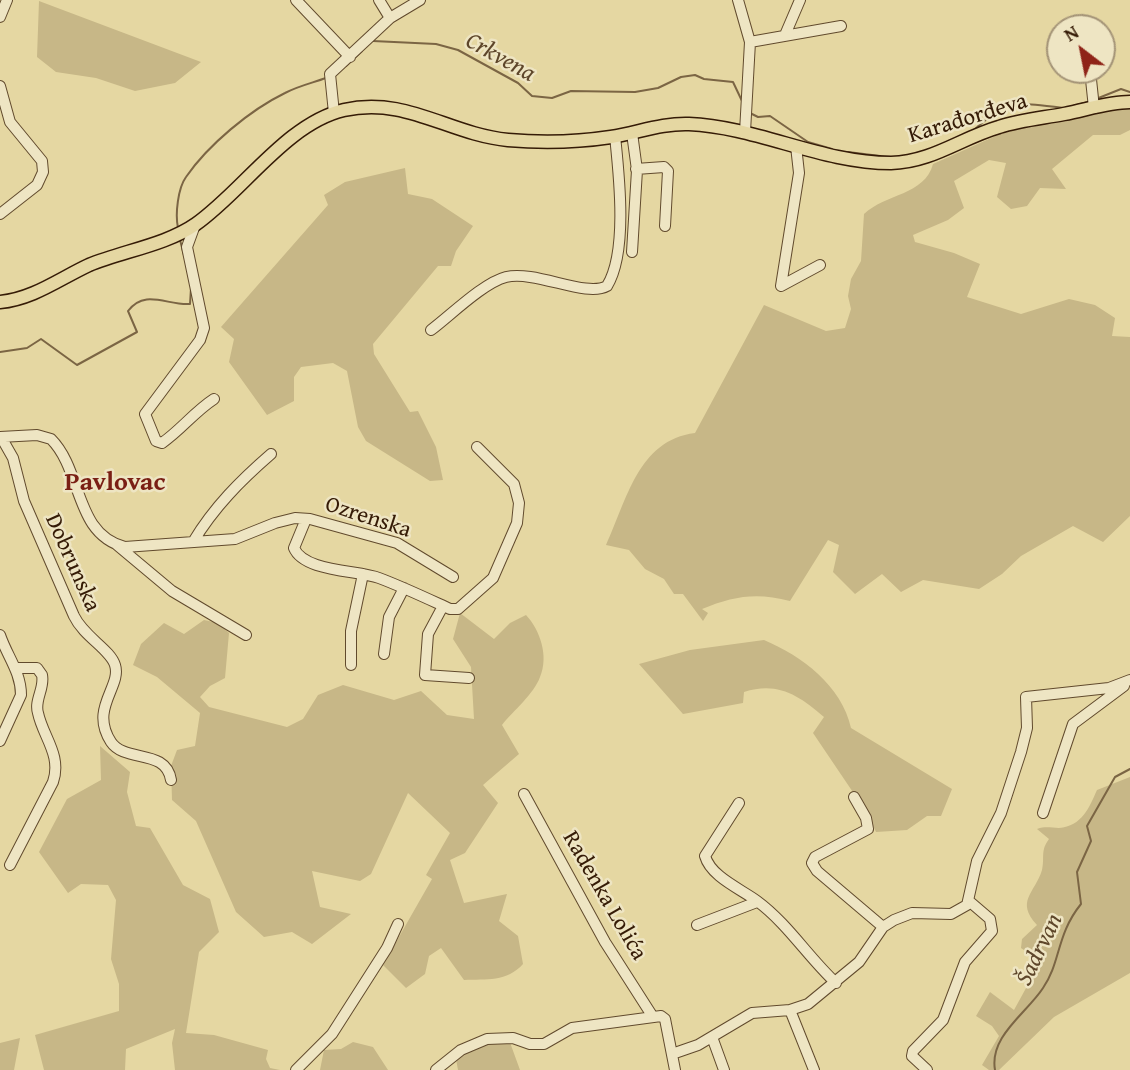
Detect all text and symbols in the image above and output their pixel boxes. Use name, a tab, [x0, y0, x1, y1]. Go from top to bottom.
north arrow	[1046, 14, 1116, 84]
text: N	[1058, 18, 1084, 48]
water label: Crkvena	[460, 27, 540, 89]
street label: Karađorđeva	[905, 88, 1031, 150]
district label: Pavlovac	[65, 467, 165, 499]
street label: Ozrenska	[322, 491, 414, 545]
street label: Dobrunska	[38, 510, 106, 616]
street label: Radenka Lolića	[556, 826, 652, 966]
water label: Šadrvan	[1010, 909, 1070, 991]

